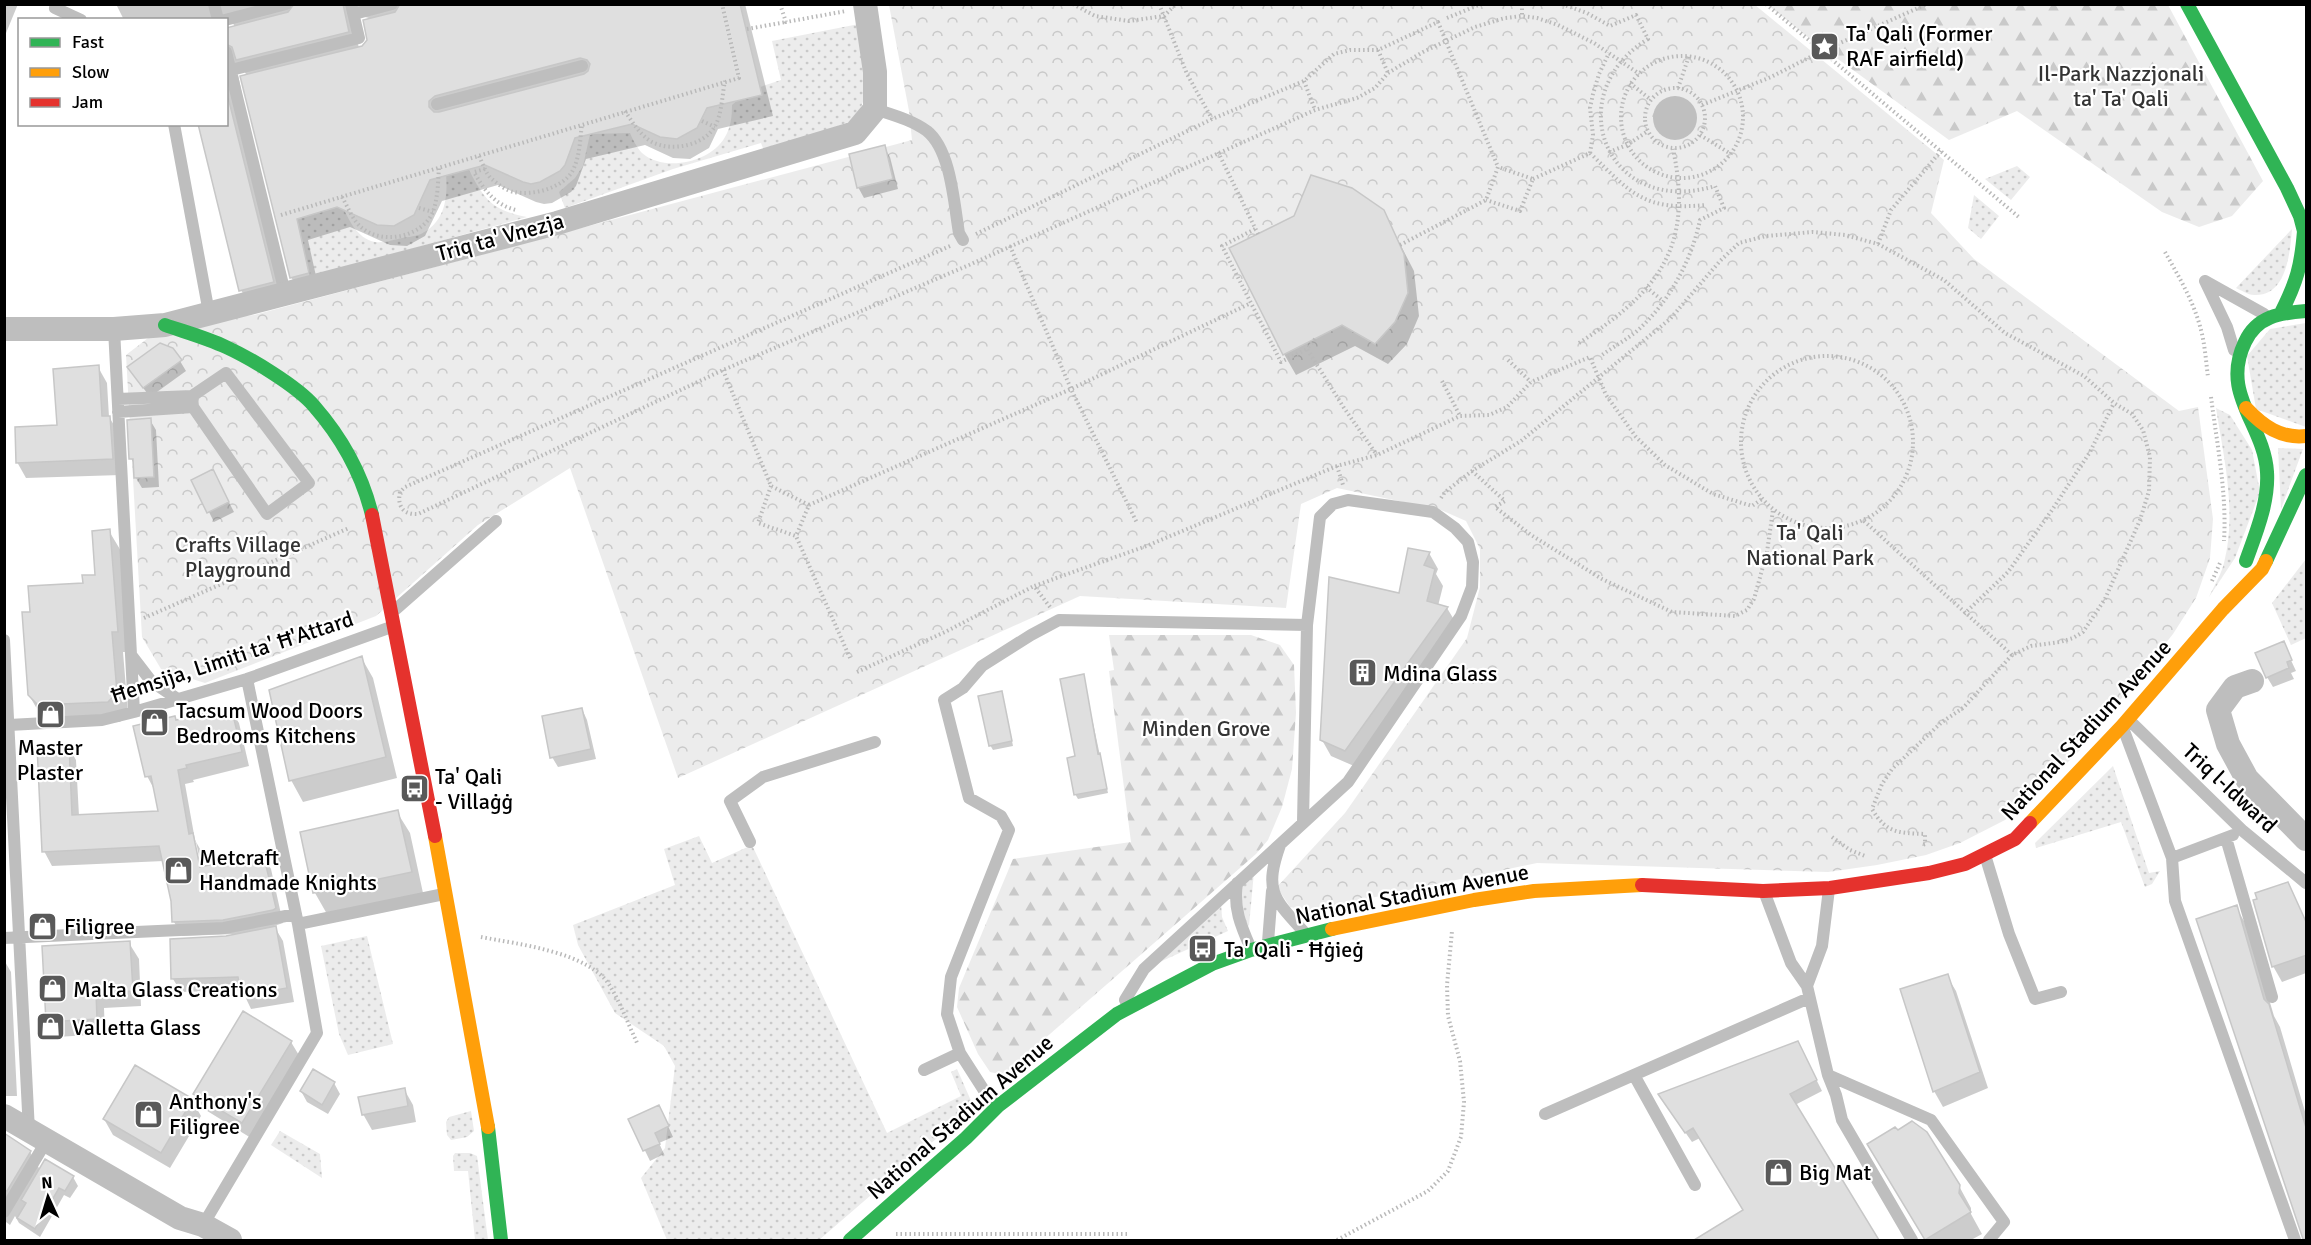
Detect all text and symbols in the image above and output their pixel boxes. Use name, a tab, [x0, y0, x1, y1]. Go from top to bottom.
legend	[18, 18, 228, 126]
place label: Ta' Qali (Former RAF airfield)	[1846, 20, 1992, 72]
place icon: Ta' Qali (Former RAF airfield)	[1809, 30, 1841, 62]
text: Fast	[72, 31, 104, 53]
park label: Il-Park Nazzjonali ta' Ta' Qali	[2038, 60, 2204, 112]
text: Slow	[72, 61, 109, 83]
text: Jam	[72, 91, 103, 113]
street label: Triq ta' Vnezja	[433, 207, 567, 267]
park label: Ta' Qali National Park	[1746, 519, 1874, 571]
park label: Crafts Village Playground	[175, 531, 301, 583]
street label: Ħemsija, Limiti ta' Ħ'Attard	[107, 605, 357, 709]
street label: National Stadium Avenue	[1995, 634, 2177, 826]
building icon: Mdina Glass	[1346, 657, 1378, 689]
place label: Mdina Glass	[1383, 660, 1497, 687]
place label: Tacsum Wood Doors Bedrooms Kitchens	[176, 697, 363, 749]
shop icon: Master Plaster	[34, 699, 66, 731]
shop icon: Tacsum Wood Doors Bedrooms Kitchens	[139, 707, 171, 739]
park label: Minden Grove	[1141, 715, 1271, 742]
place label: Master Plaster	[17, 734, 83, 786]
street label: Triq l-Idward	[2177, 738, 2283, 838]
place label: Ta' Qali - Villaġġ	[435, 763, 513, 815]
bus stop icon: Ta' Qali - Villaġġ	[398, 773, 430, 805]
place label: Metcraft Handmade Knights	[199, 844, 377, 896]
shop icon: Metcraft Handmade Knights	[162, 854, 194, 886]
street label: National Stadium Avenue	[1293, 858, 1531, 930]
shop icon: Filigree	[27, 910, 59, 942]
place label: Filigree	[64, 913, 135, 940]
bus stop icon: Ta' Qali - Ħġieġ	[1187, 933, 1219, 965]
place label: Ta' Qali - Ħġieġ	[1224, 936, 1364, 963]
shop icon: Malta Glass Creations	[36, 973, 68, 1005]
place label: Malta Glass Creations	[73, 976, 277, 1003]
shop icon: Valletta Glass	[35, 1011, 67, 1043]
place label: Valletta Glass	[72, 1014, 201, 1041]
street label: National Stadium Avenue	[862, 1029, 1058, 1205]
place label: Anthony's Filigree	[169, 1088, 262, 1140]
shop icon: Anthony's Filigree	[132, 1098, 164, 1130]
shop icon: Big Mat	[1762, 1156, 1794, 1188]
place label: Big Mat	[1799, 1159, 1871, 1186]
north arrow	[18, 1167, 78, 1227]
text: N	[41, 1173, 53, 1193]

